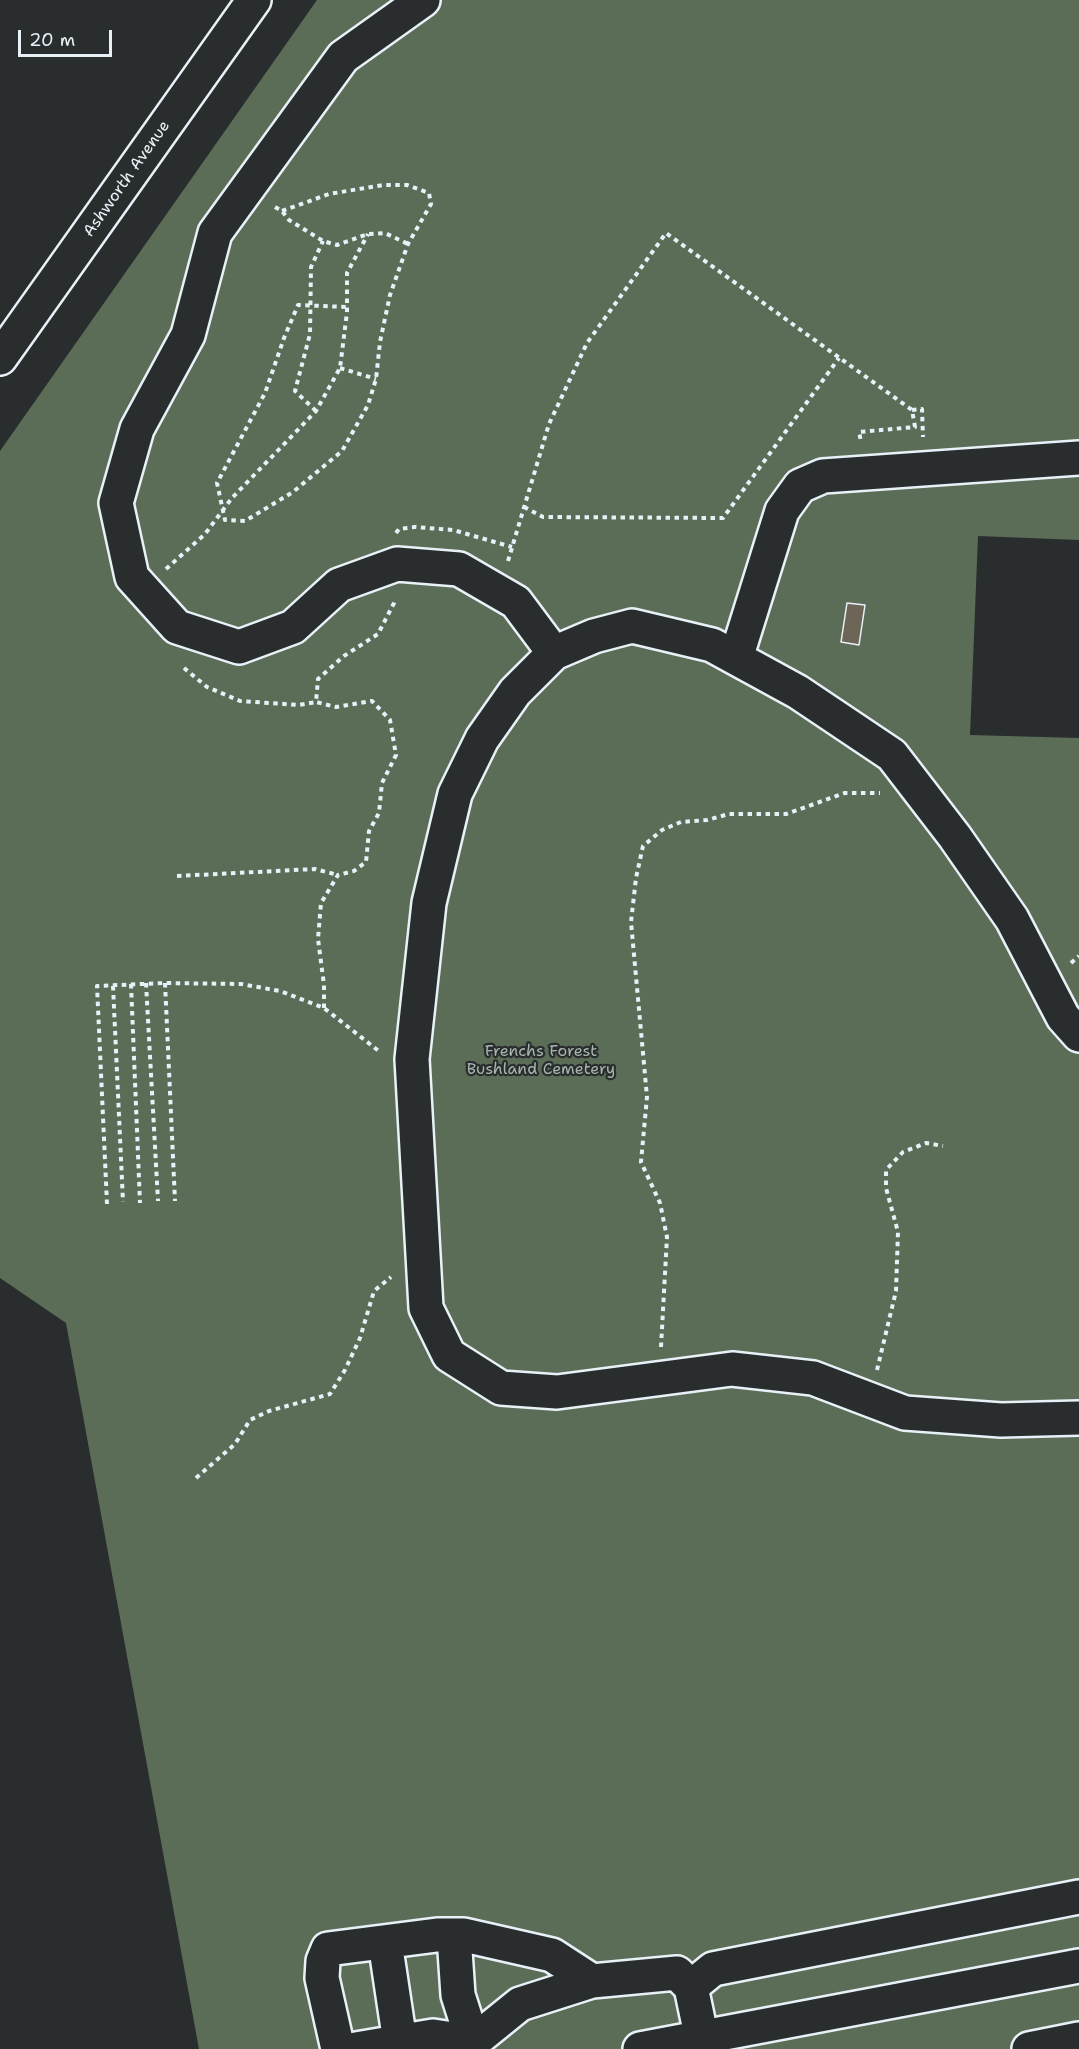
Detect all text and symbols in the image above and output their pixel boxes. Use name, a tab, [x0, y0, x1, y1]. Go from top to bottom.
scale bar	[21, 18, 116, 56]
text: 20 m	[29, 28, 75, 52]
street label: Ashworth Avenue	[80, 117, 174, 241]
park label: Frenchs Forest Bushland Cemetery	[467, 1042, 615, 1080]

